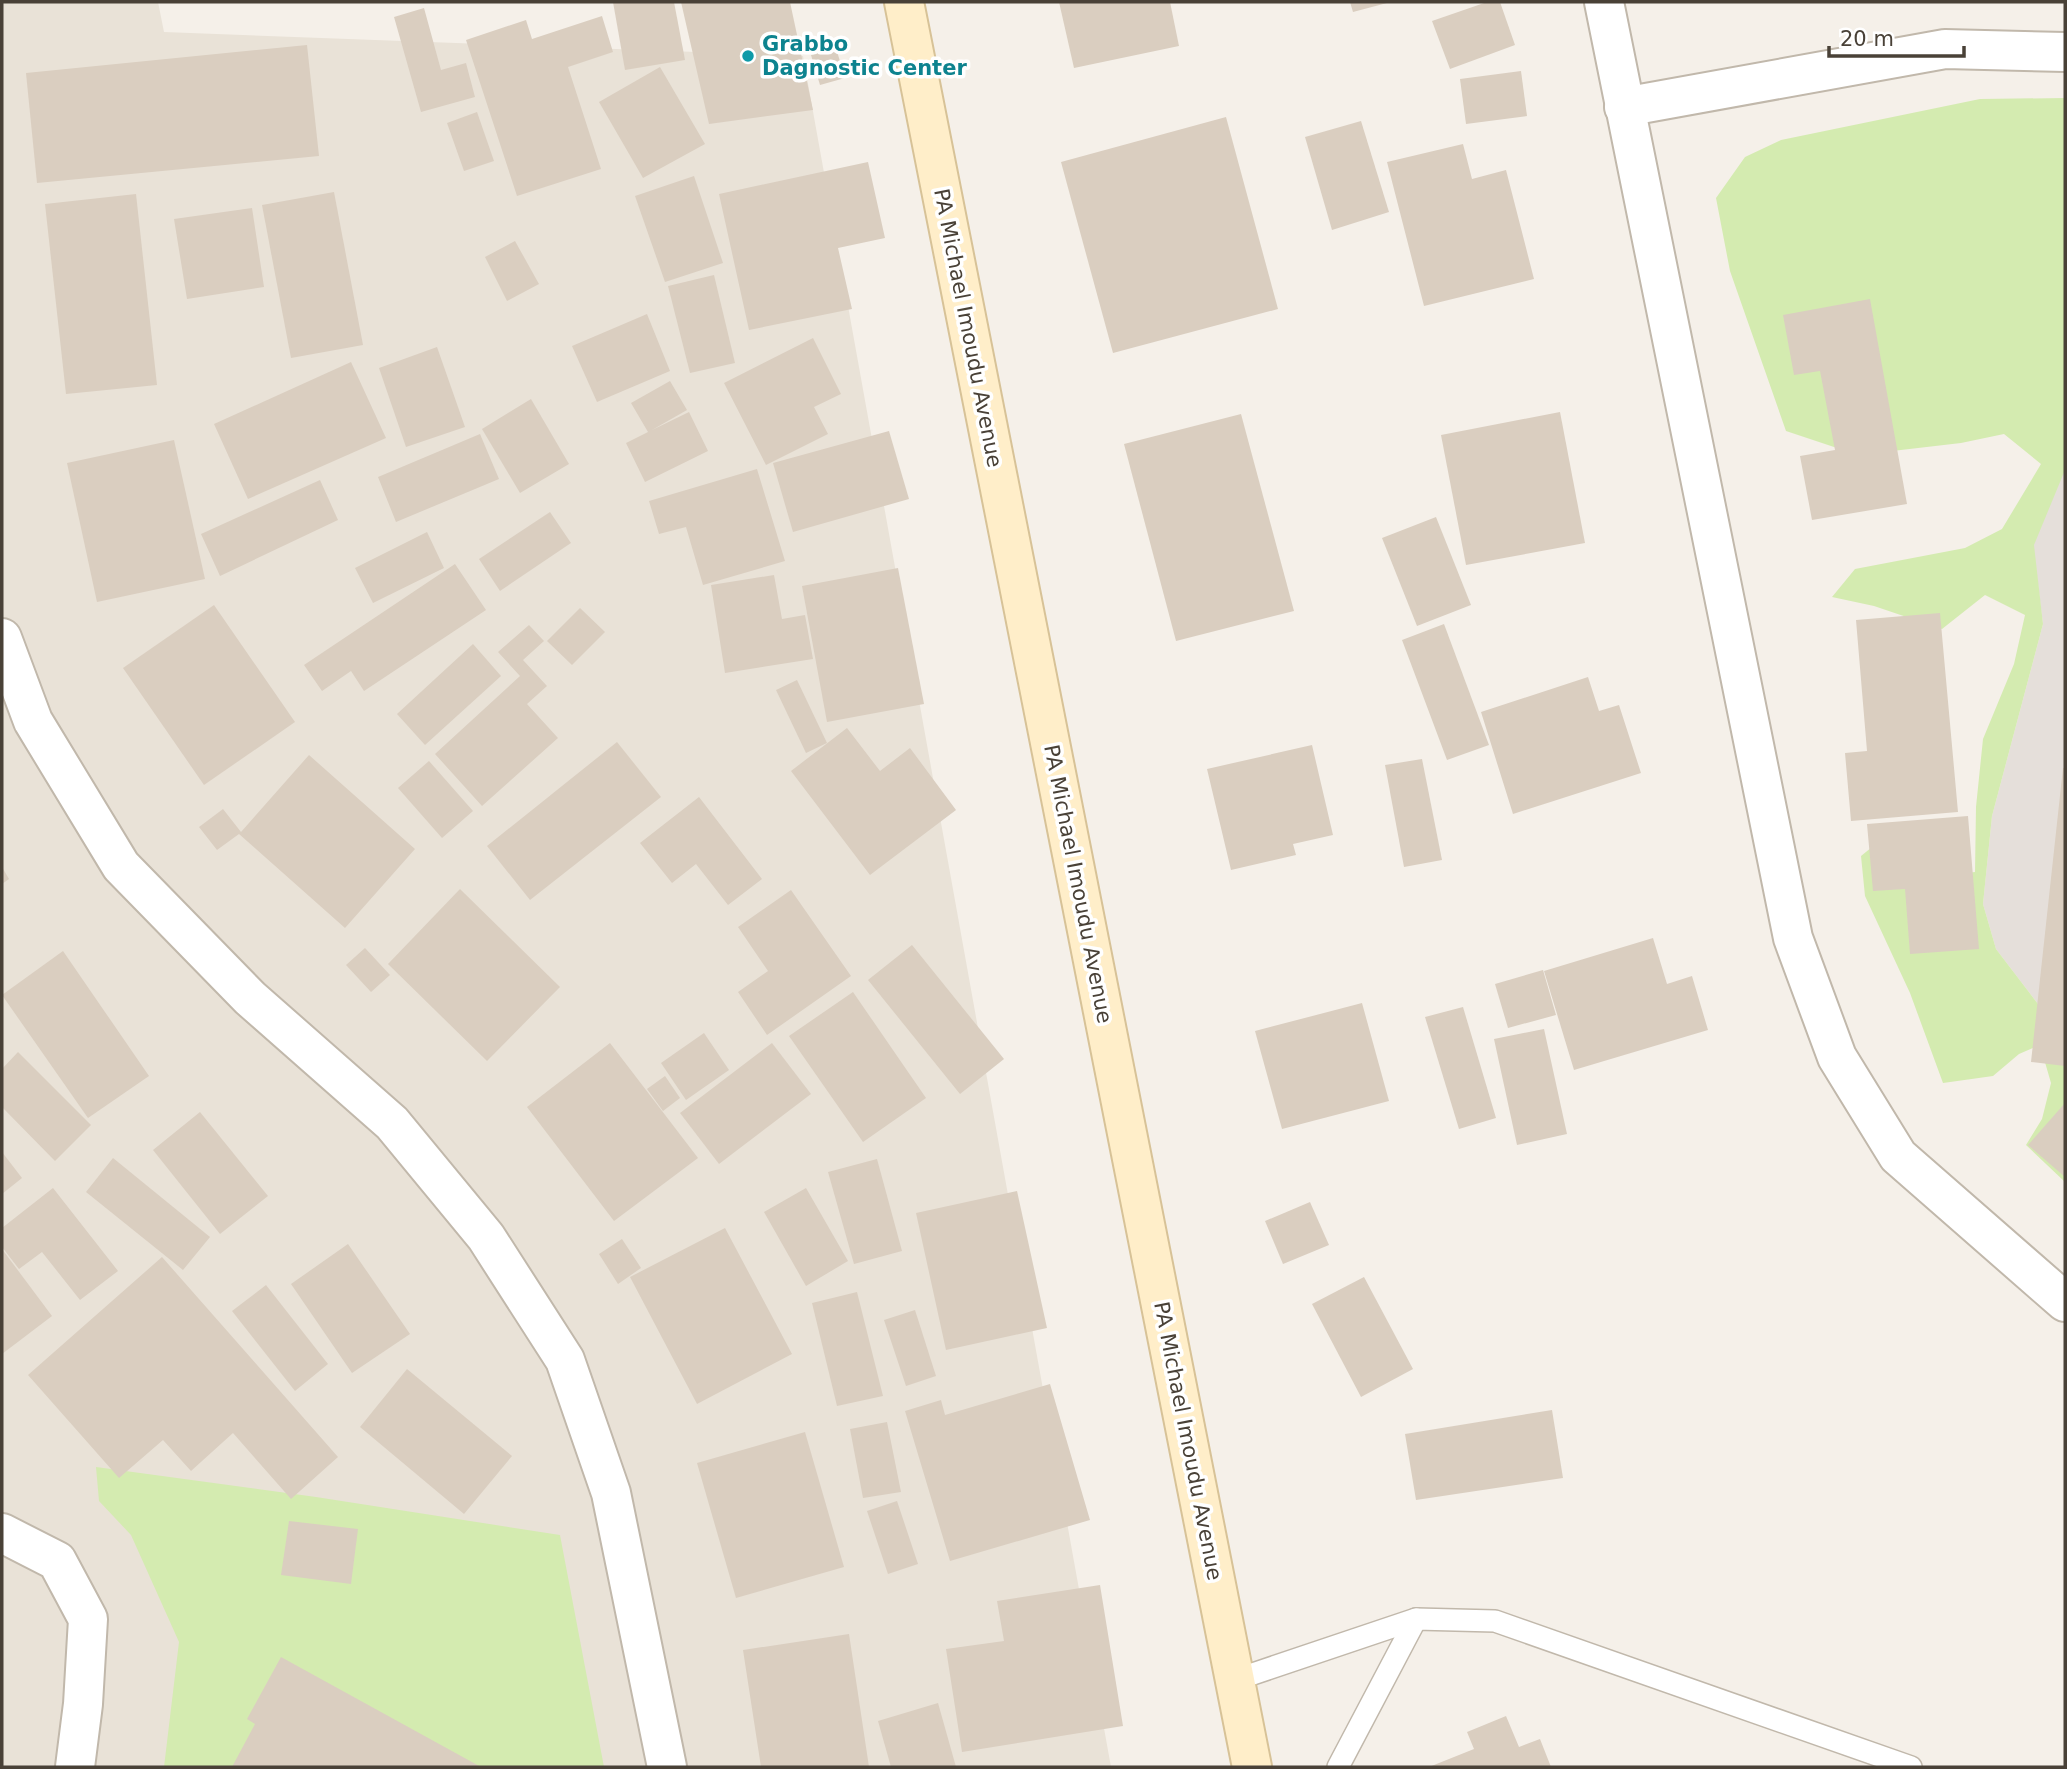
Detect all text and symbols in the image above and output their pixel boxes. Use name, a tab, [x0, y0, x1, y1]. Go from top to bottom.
scale bar	[1829, 14, 1964, 58]
text: 20 m	[1840, 27, 1894, 51]
place label: Grabbo Dagnostic Center	[762, 32, 967, 80]
marker: Grabbo Dagnostic Center	[740, 48, 756, 64]
street label: PA Michael Imoudu Avenue	[929, 187, 1007, 469]
street label: PA Michael Imoudu Avenue	[1039, 743, 1117, 1025]
street label: PA Michael Imoudu Avenue	[1149, 1300, 1227, 1582]

